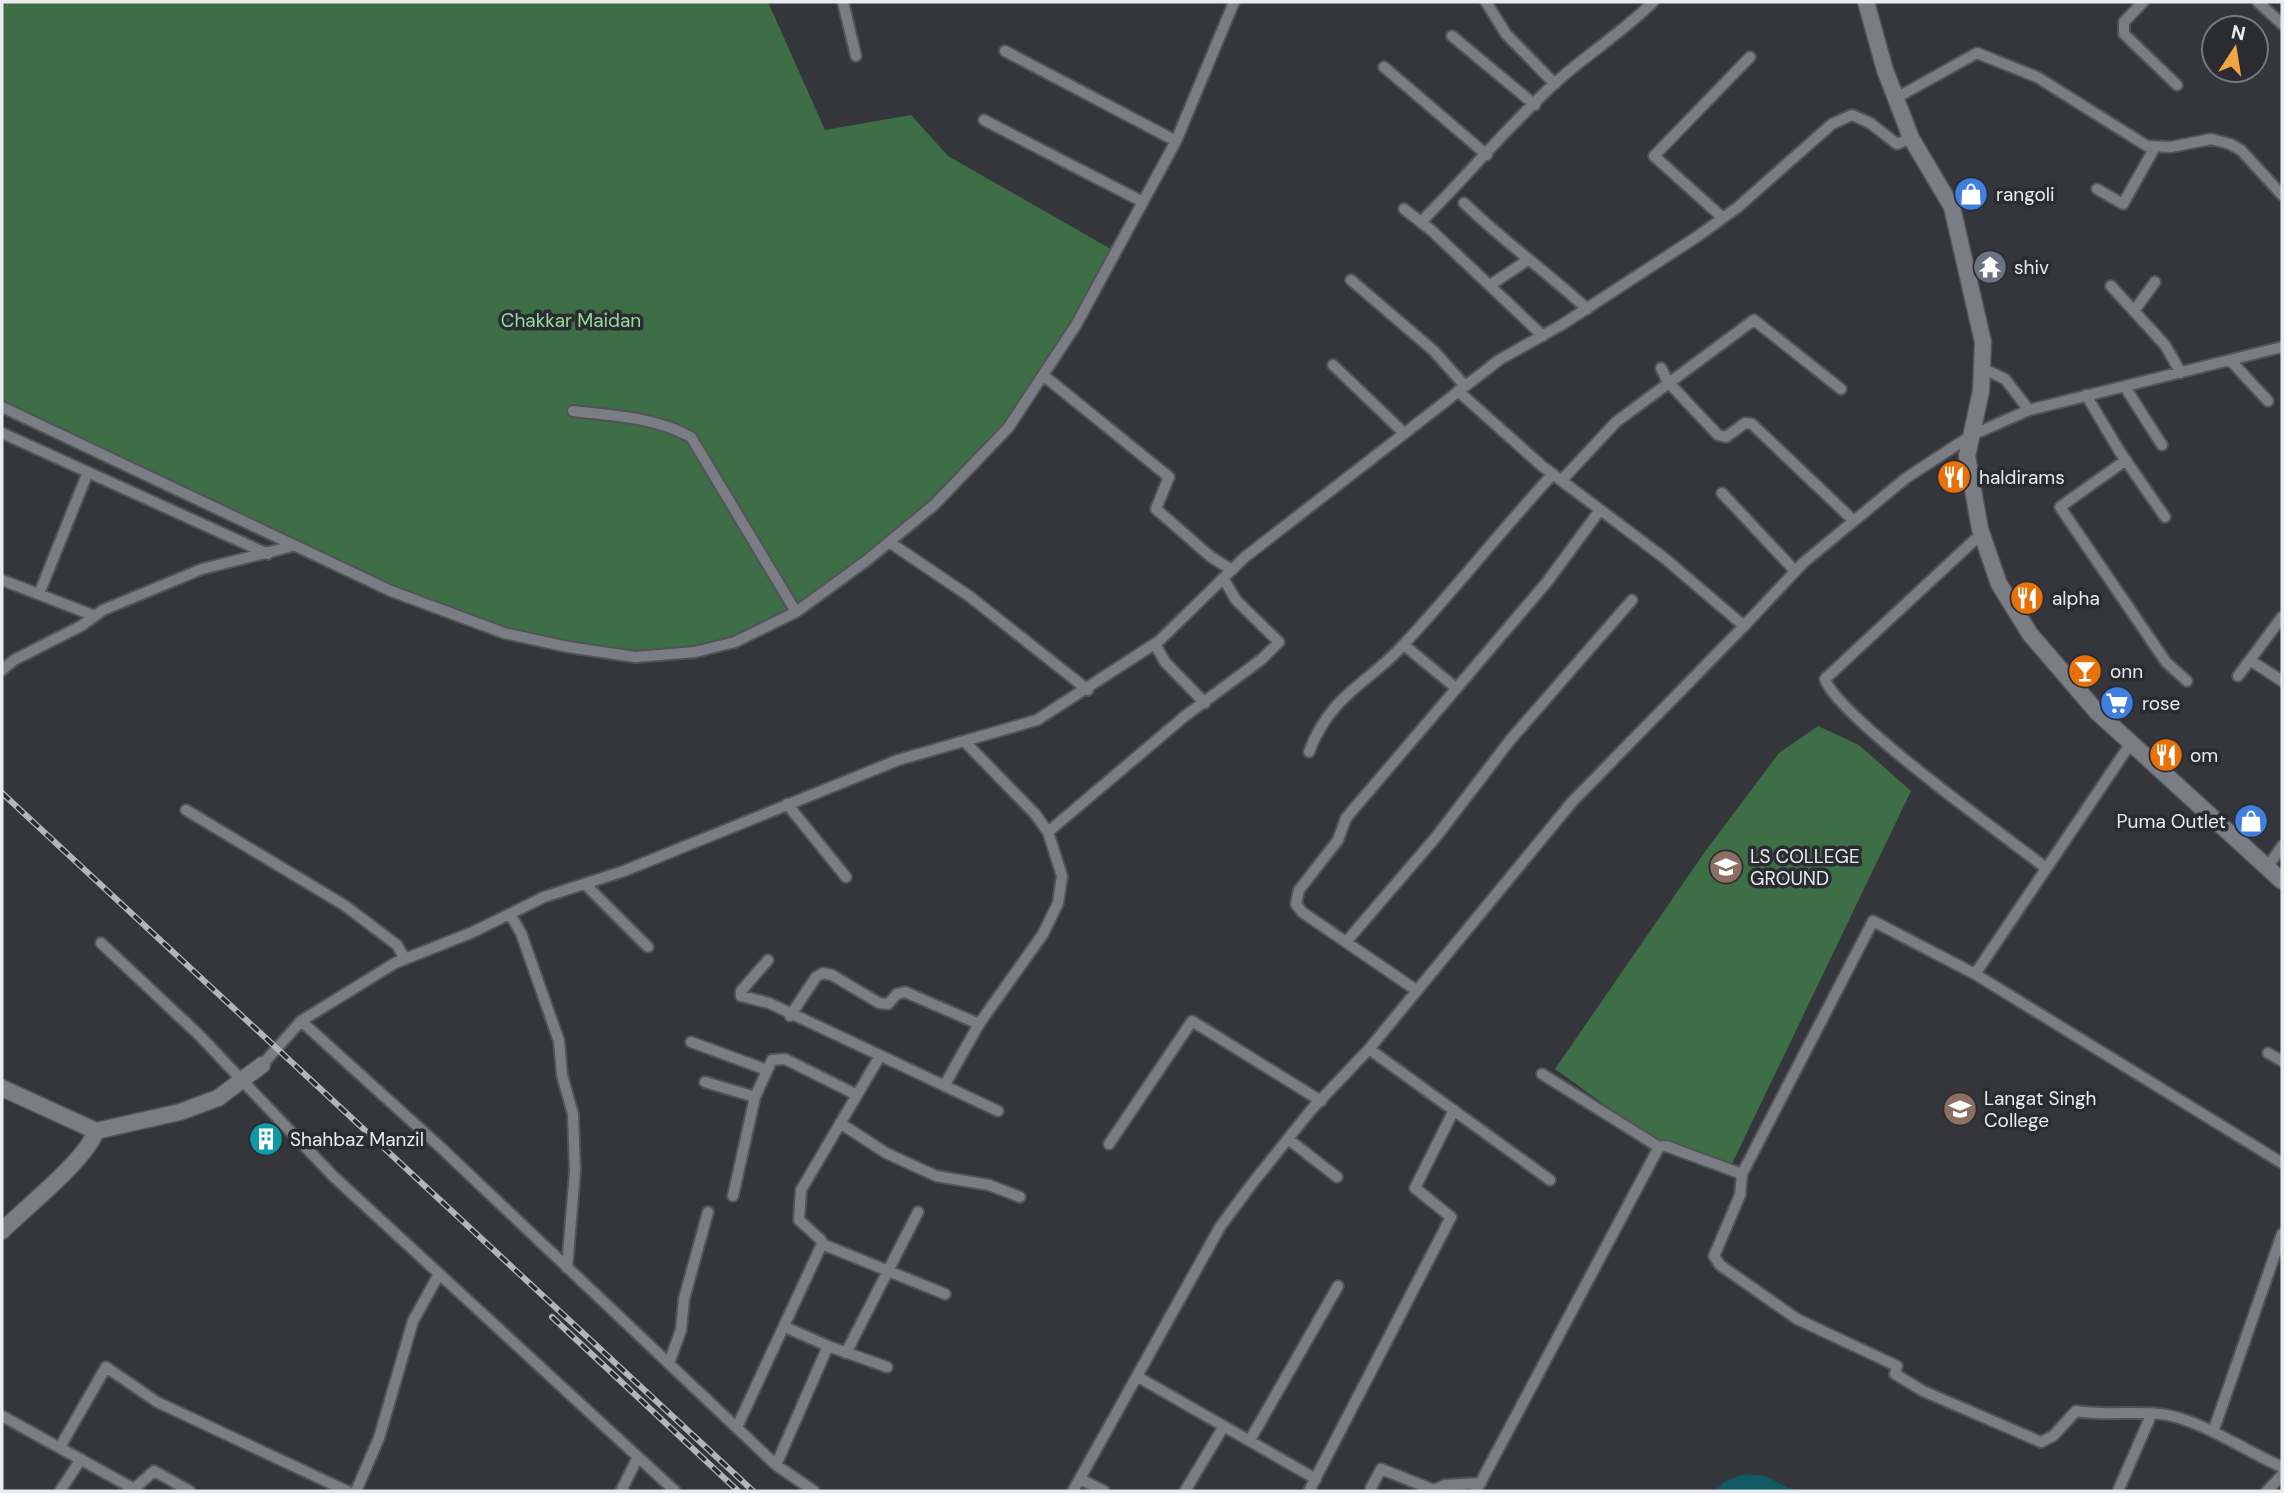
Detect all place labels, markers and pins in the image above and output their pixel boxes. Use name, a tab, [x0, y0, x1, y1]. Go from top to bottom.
shop icon: rangoli	[1952, 175, 1990, 213]
place label: rangoli	[1996, 182, 2055, 207]
temple icon: shiv	[1971, 248, 2009, 286]
place label: shiv	[2014, 255, 2049, 280]
restaurant icon: haldirams	[1935, 458, 1973, 496]
place label: haldirams	[1979, 465, 2065, 490]
restaurant icon: alpha	[2008, 579, 2046, 617]
place label: alpha	[2052, 586, 2100, 611]
bar icon: onn	[2066, 652, 2104, 690]
place label: onn	[2110, 659, 2143, 684]
supermarket icon: rose	[2098, 684, 2136, 722]
place label: rose	[2142, 691, 2180, 716]
restaurant icon: om	[2147, 736, 2185, 774]
place label: om	[2190, 743, 2218, 768]
shop icon: Puma Outlet	[2232, 802, 2270, 840]
place label: Puma Outlet	[2117, 809, 2226, 834]
place label: LS COLLEGE GROUND	[1750, 844, 1860, 891]
school or university icon: LS COLLEGE GROUND	[1707, 848, 1745, 886]
place label: Langat Singh College	[1984, 1086, 2096, 1133]
school or university icon: Langat Singh College	[1941, 1090, 1979, 1128]
building icon: Shahbaz Manzil	[247, 1120, 285, 1158]
place label: Shahbaz Manzil	[290, 1127, 424, 1152]

